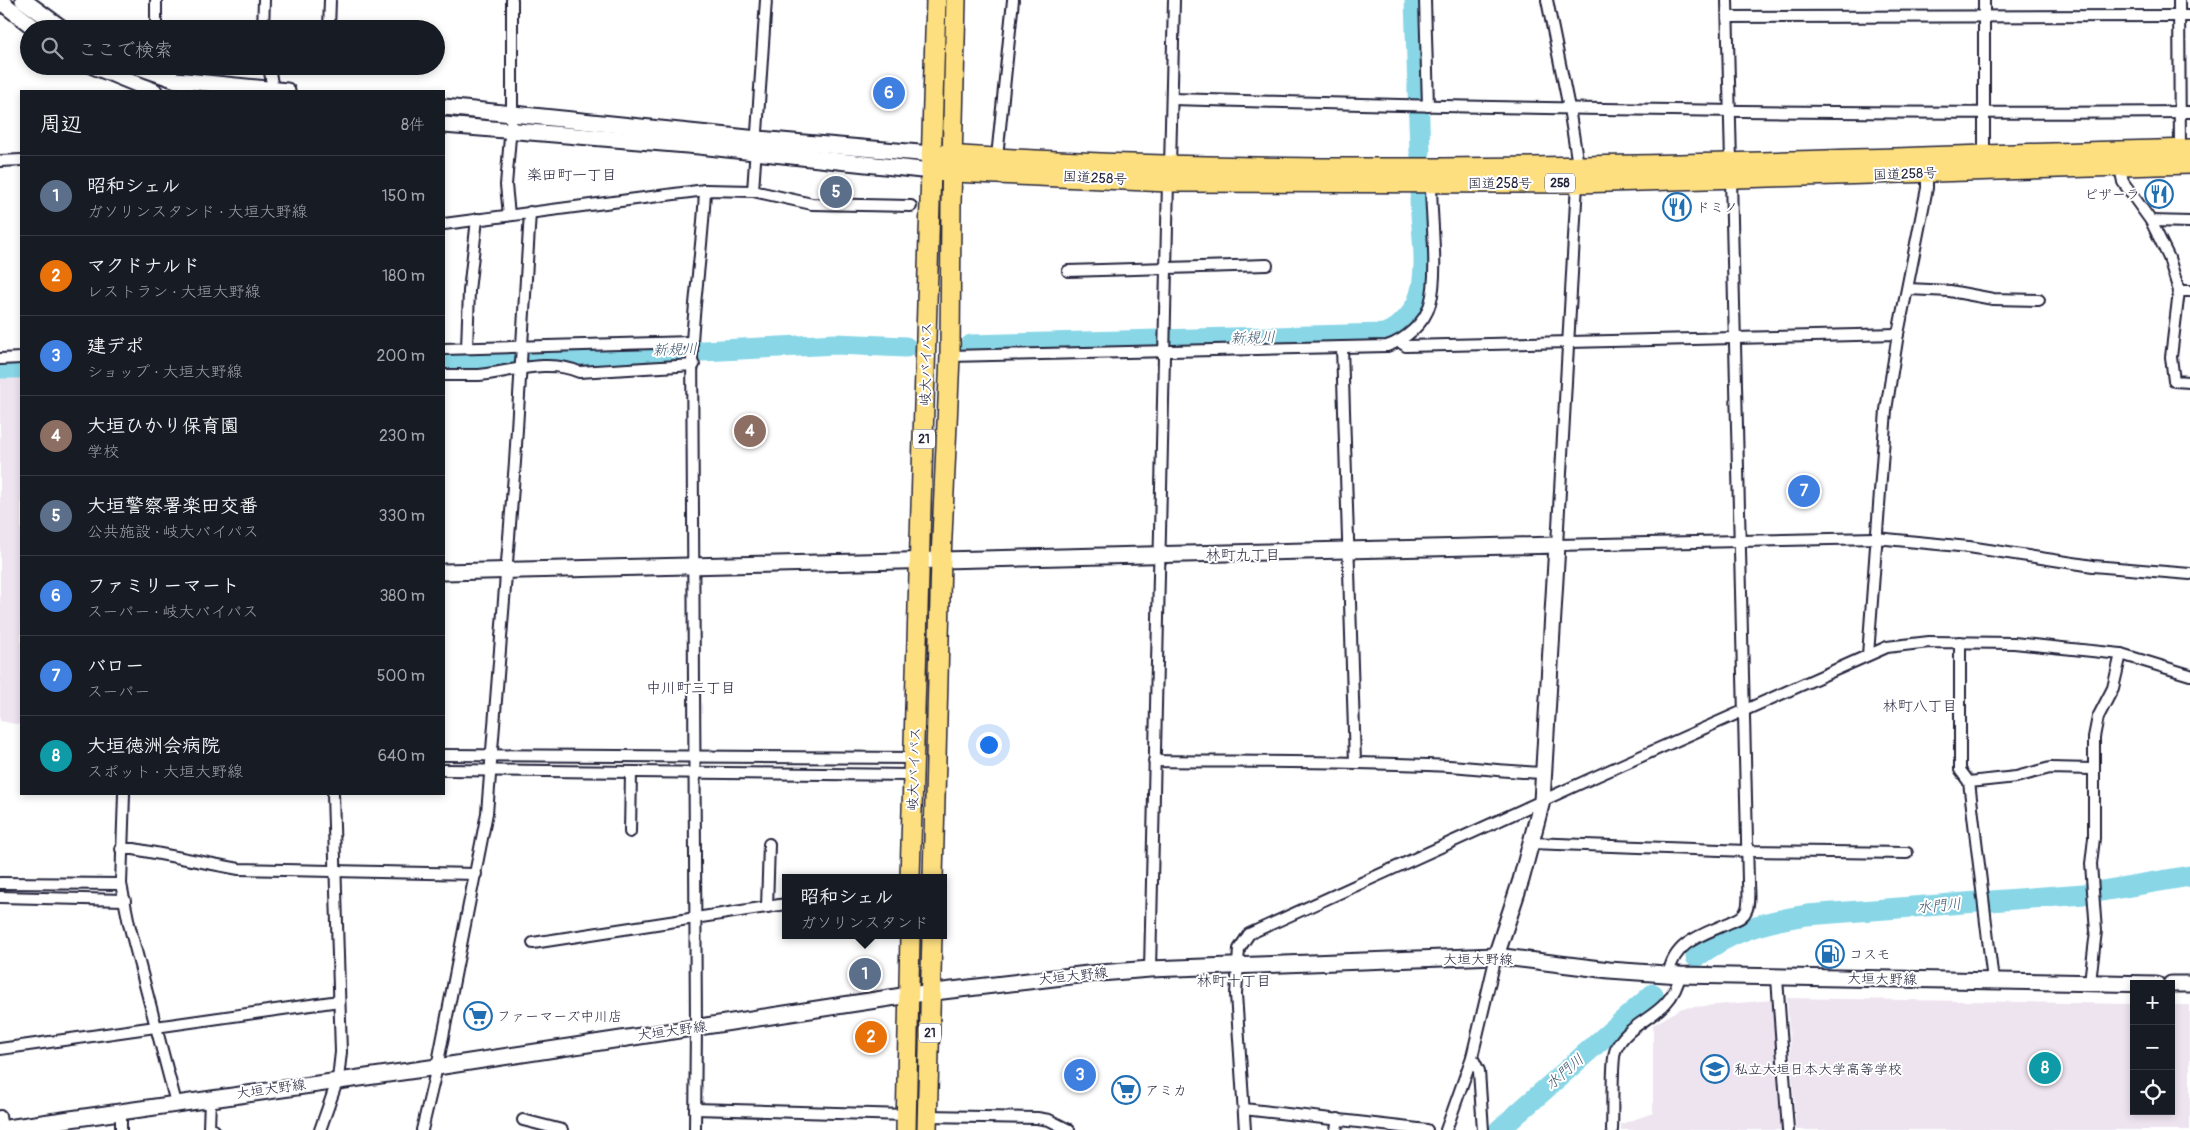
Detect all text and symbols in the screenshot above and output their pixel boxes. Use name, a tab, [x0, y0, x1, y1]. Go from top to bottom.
search box	[20, 20, 445, 75]
icon: search	[38, 34, 66, 62]
text: ここで検索	[78, 38, 173, 62]
pin: 6	[873, 74, 905, 112]
text: 周辺	[40, 111, 82, 138]
text: 8件	[401, 115, 425, 135]
street label: 国道258号	[1872, 164, 1938, 184]
district label: 楽田町一丁目	[527, 166, 617, 185]
street label: 国道258号	[1062, 168, 1128, 188]
pin: 5	[820, 173, 852, 211]
text: 昭和シェル	[87, 174, 180, 198]
road number: 258	[1545, 174, 1575, 192]
street label: 国道258号	[1468, 175, 1532, 192]
restaurant icon: ピザーラ	[2144, 179, 2174, 209]
text: 1	[53, 186, 59, 206]
text: 150 m	[381, 186, 425, 206]
place label: ピザーラ	[2084, 186, 2140, 203]
restaurant icon: ドミノ	[1662, 192, 1692, 222]
place label: ドミノ	[1696, 199, 1738, 216]
text: ガソリンスタンド · 大垣大野線	[87, 202, 307, 222]
text: マクドナルド	[87, 254, 200, 278]
text: 2	[52, 266, 60, 286]
text: 180 m	[382, 266, 425, 286]
text: レストラン · 大垣大野線	[87, 282, 260, 302]
street label: 岐大バイパス	[917, 322, 935, 406]
water label: 新規川	[1230, 328, 1276, 348]
text: 建デポ	[87, 334, 144, 358]
water label: 新規川	[652, 340, 698, 360]
text: 3	[52, 346, 60, 366]
text: 200 m	[377, 346, 425, 366]
text: ショップ · 大垣大野線	[87, 362, 242, 382]
pin: 4	[734, 412, 766, 450]
text: 大垣ひかり保育園	[87, 414, 239, 438]
text: 4	[51, 426, 61, 446]
text: 230 m	[379, 426, 425, 446]
road number: 21	[913, 429, 935, 448]
text: 学校	[87, 442, 119, 462]
pin: 7	[1788, 472, 1820, 510]
text: 大垣警察署楽田交番	[87, 494, 258, 518]
text: 5	[52, 506, 60, 526]
text: 330 m	[379, 506, 425, 526]
text: 公共施設 · 岐大バイパス	[87, 522, 259, 542]
district label: 林町九丁目	[1205, 546, 1281, 565]
text: ファミリーマート	[87, 574, 240, 598]
text: 6	[51, 586, 61, 606]
text: 380 m	[379, 586, 425, 606]
text: スーパー · 岐大バイパス	[87, 602, 258, 622]
text: バロー	[87, 654, 144, 678]
text: 7	[52, 666, 60, 686]
text: 500 m	[377, 666, 425, 686]
district label: 中川町三丁目	[646, 679, 736, 698]
text: スーパー	[87, 682, 150, 702]
district label: 林町八丁目	[1882, 697, 1958, 716]
street label: 岐大バイパス	[904, 727, 924, 811]
your location	[976, 732, 1002, 758]
text: 大垣徳洲会病院	[87, 734, 220, 758]
text: 8	[52, 746, 60, 766]
text: 640 m	[378, 746, 425, 766]
text: スポット · 大垣大野線	[87, 762, 243, 782]
popup	[782, 874, 947, 939]
text: 昭和シェル	[800, 885, 894, 909]
water label: 水門川	[1916, 895, 1962, 917]
text: ガソリンスタンド	[800, 913, 929, 933]
fuel station icon: コスモ	[1815, 939, 1845, 969]
place label: コスモ	[1849, 946, 1890, 963]
street label: 大垣大野線	[1443, 951, 1513, 968]
pin: 1	[849, 955, 881, 993]
street label: 大垣大野線	[1037, 964, 1109, 988]
street label: 大垣大野線	[1847, 970, 1917, 988]
district label: 林町十丁目	[1196, 972, 1272, 991]
map controls	[2130, 980, 2175, 1115]
button: +	[2130, 980, 2175, 1025]
supermarket icon: ファーマーズ中川店	[463, 1001, 493, 1031]
place label: ファーマーズ中川店	[497, 1008, 622, 1025]
street label: 大垣大野線	[636, 1018, 708, 1044]
pin: 2	[855, 1018, 887, 1056]
road number: 21	[919, 1024, 941, 1042]
button: −	[2130, 1025, 2175, 1070]
pin: 8	[2029, 1049, 2061, 1087]
water label: 水門川	[1542, 1050, 1588, 1094]
school or university icon: 私立大垣日本大学高等学校	[1700, 1054, 1730, 1084]
pin: 3	[1064, 1056, 1096, 1094]
place label: 私立大垣日本大学高等学校	[1734, 1061, 1902, 1078]
button: locate	[2130, 1070, 2175, 1115]
supermarket icon: アミカ	[1111, 1075, 1141, 1105]
street label: 大垣大野線	[235, 1076, 307, 1102]
place label: アミカ	[1145, 1082, 1187, 1099]

